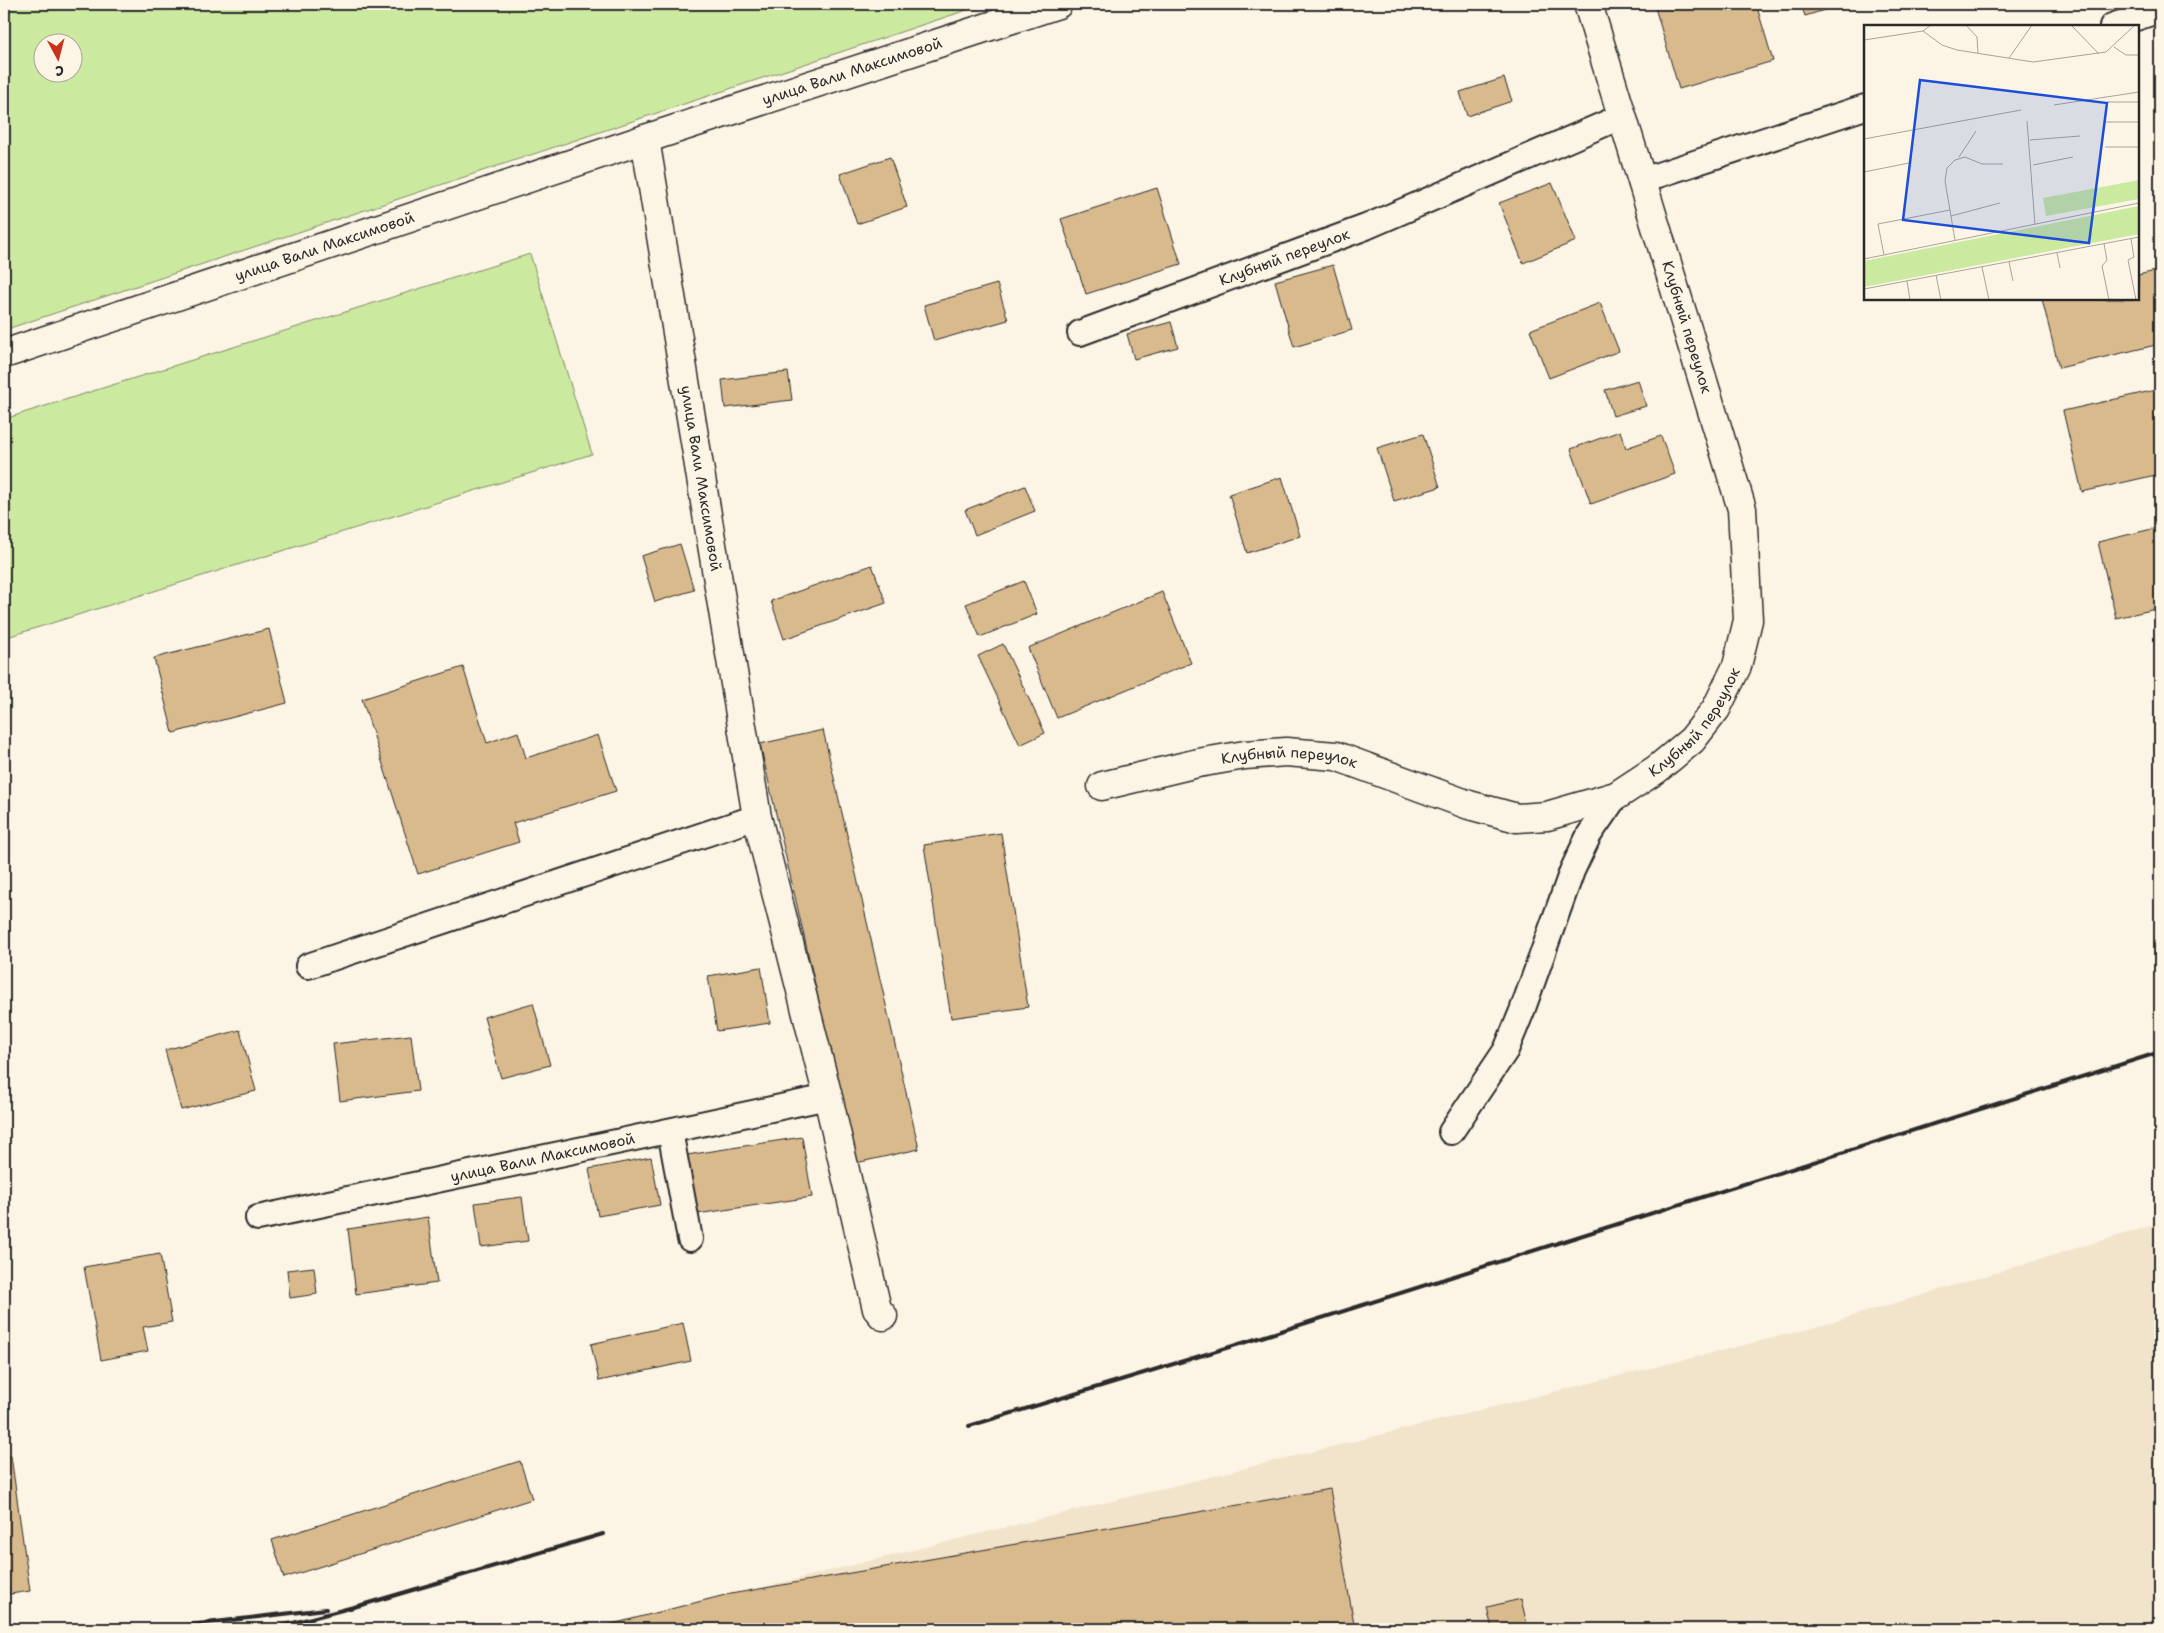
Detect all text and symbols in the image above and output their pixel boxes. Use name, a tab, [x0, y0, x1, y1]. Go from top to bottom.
inset map	[1864, 25, 2139, 300]
north arrow	[32, 32, 82, 82]
street label: улица Вали Максимовой	[760, 33, 945, 110]
text: С	[54, 61, 65, 80]
street label: улица Вали Максимовой	[232, 207, 417, 286]
street label: Клубный переулок	[1216, 224, 1352, 291]
street label: Клубный переулок	[1657, 258, 1717, 396]
street label: улица Вали Максимовой	[676, 384, 726, 573]
street label: Клубный переулок	[1645, 664, 1745, 782]
street label: Клубный переулок	[1219, 742, 1360, 773]
street label: улица Вали Максимовой	[449, 1128, 637, 1187]

